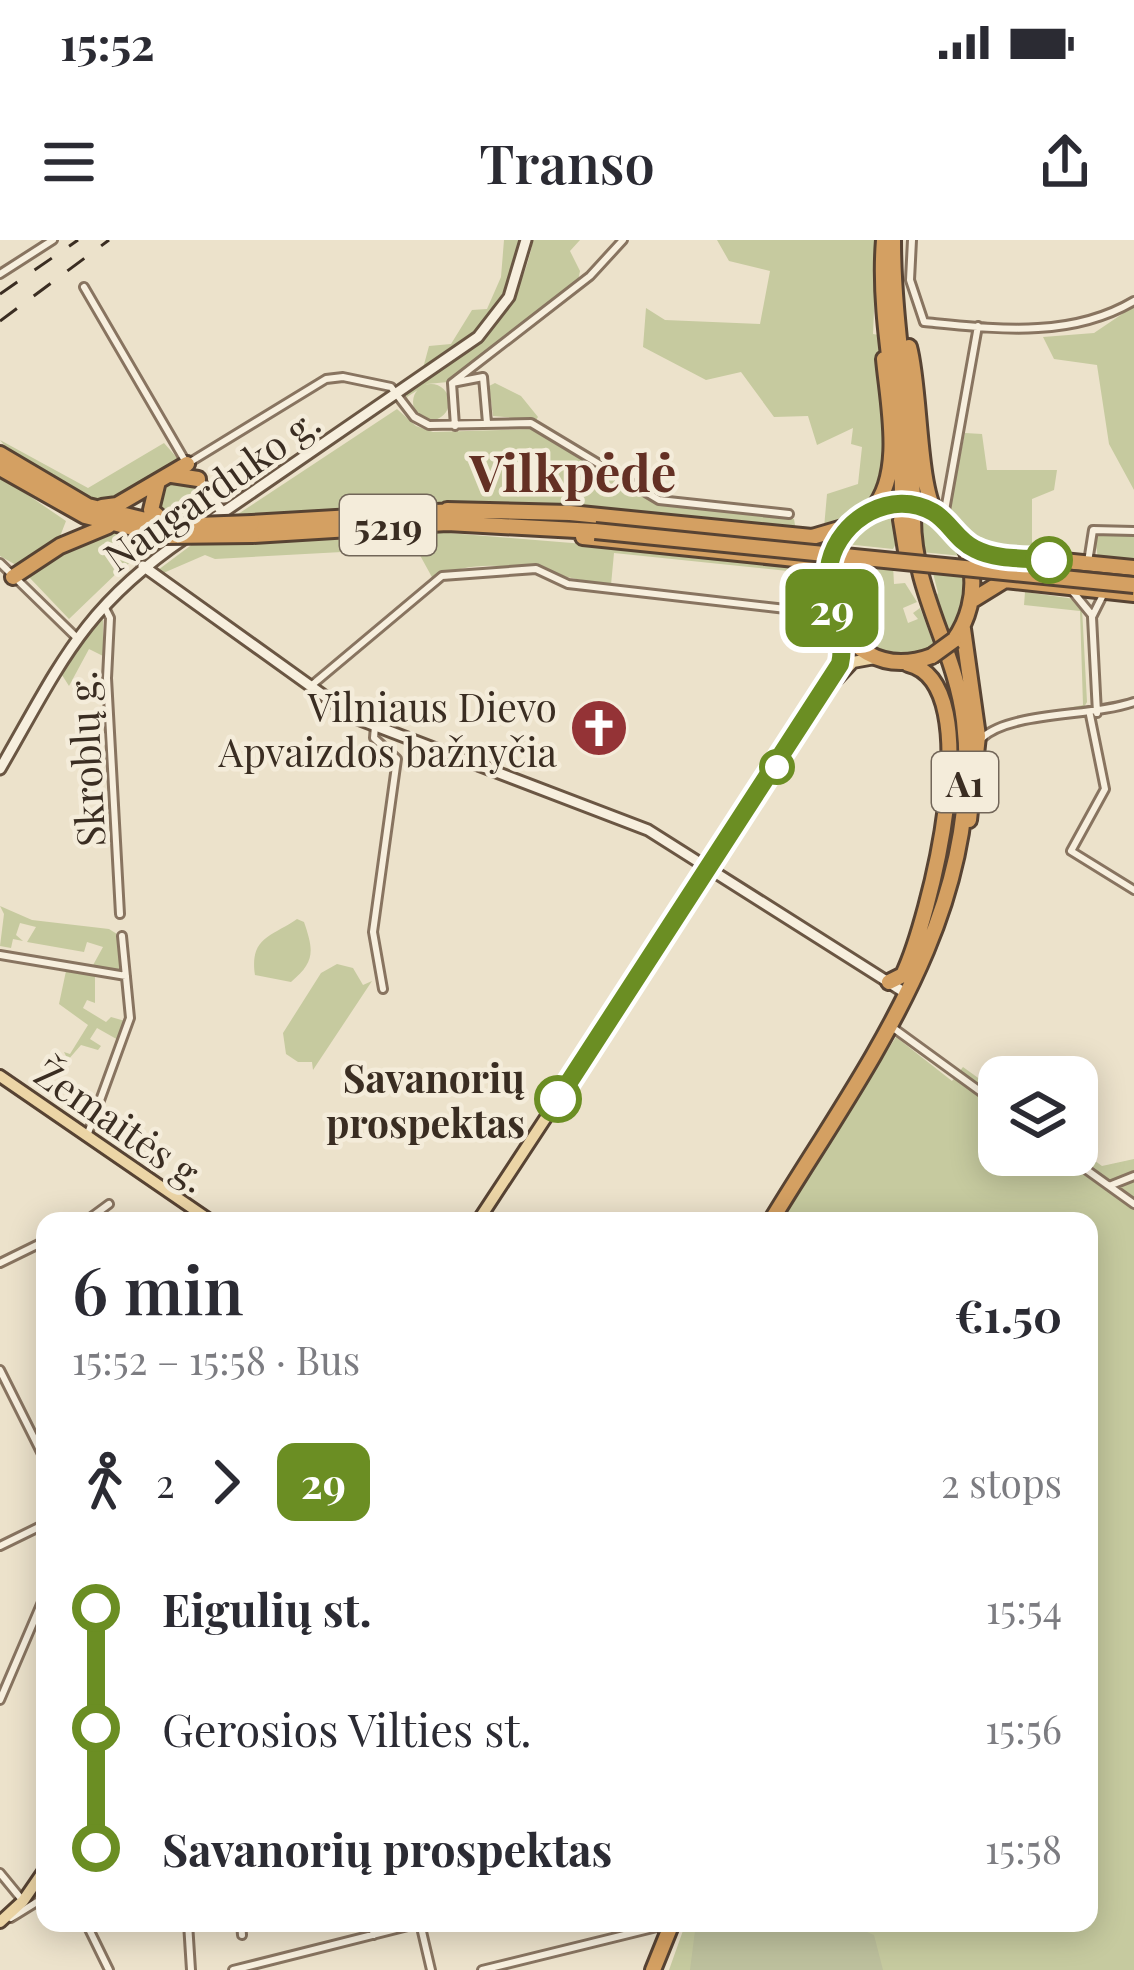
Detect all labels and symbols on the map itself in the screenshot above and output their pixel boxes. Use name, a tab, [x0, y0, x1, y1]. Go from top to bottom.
street label: Naugarduko g.	[93, 394, 329, 582]
district label: Vilkpėdė	[468, 437, 677, 505]
road number: 5219	[340, 495, 436, 555]
unlabelled marker	[1027, 538, 1071, 582]
line badge: 29	[778, 569, 886, 647]
street label: Skroblų g.	[54, 670, 116, 848]
place label: Vilniaus Dievo Apvaizdos bažnyčia	[218, 680, 558, 777]
church icon: Vilniaus Dievo Apvaizdos bažnyčia	[568, 697, 630, 759]
unlabelled marker	[761, 751, 793, 783]
road number: A1	[932, 752, 998, 812]
street label: Žemaitės g.	[25, 1046, 219, 1202]
place label: Savanorių prospektas	[326, 1051, 525, 1148]
marker: Savanorių prospektas	[536, 1077, 580, 1121]

